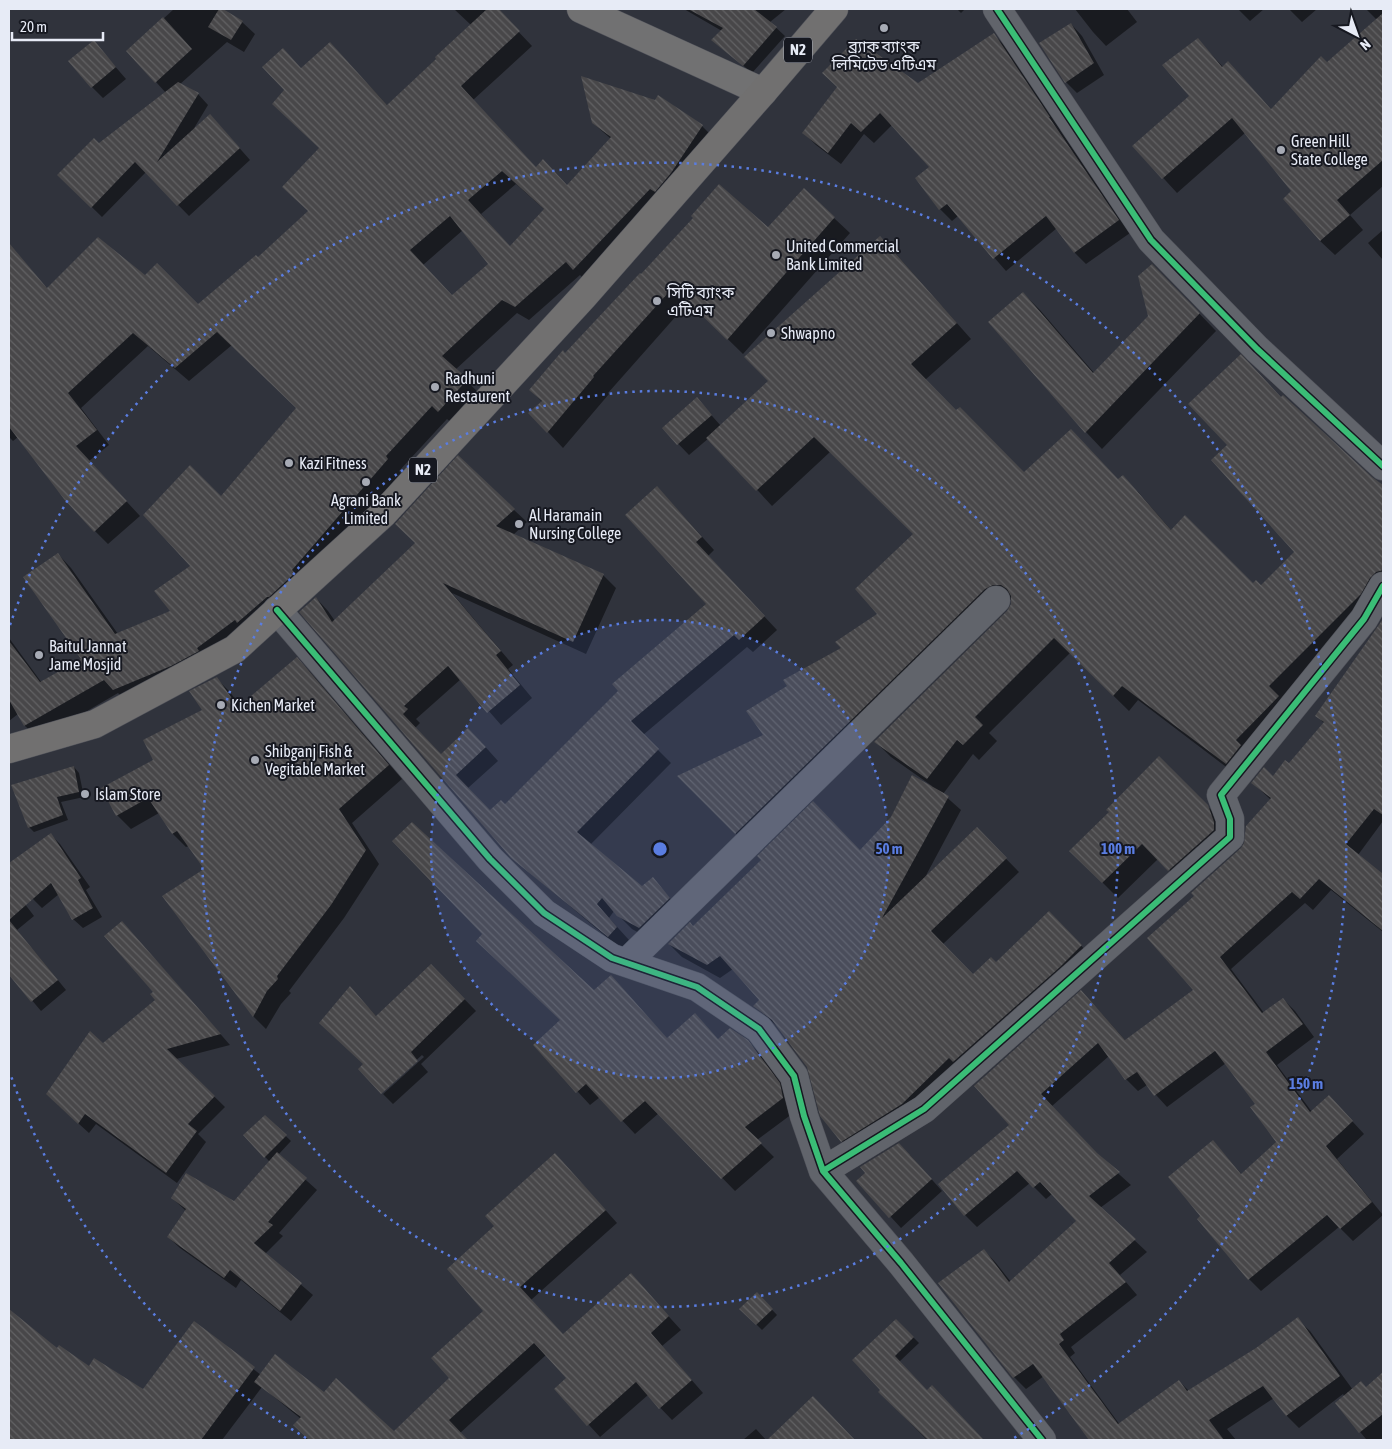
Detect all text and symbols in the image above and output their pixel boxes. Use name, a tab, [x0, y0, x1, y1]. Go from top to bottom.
scale bar	[12, 10, 104, 42]
north arrow	[1332, 10, 1382, 60]
text: 20 m	[20, 18, 47, 35]
marker: ব্র্যাক ব্যাংক লিমিটেড এটিএম	[878, 22, 890, 34]
text: N	[1357, 36, 1374, 54]
place label: ব্র্যাক ব্যাংক লিমিটেড এটিএম	[831, 37, 936, 73]
road number: N2	[784, 38, 812, 62]
place label: Green Hill State College	[1291, 132, 1368, 169]
marker: Green Hill State College	[1275, 144, 1287, 156]
place label: United Commercial Bank Limited	[786, 237, 900, 273]
marker: United Commercial Bank Limited	[770, 249, 782, 261]
place label: সিটি ব্যাংক এটিএম	[666, 283, 736, 319]
marker: সিটি ব্যাংক এটিএম	[651, 295, 663, 307]
place label: Shwapno	[781, 324, 835, 343]
marker: Shwapno	[765, 327, 777, 339]
place label: Radhuni Restaurent	[445, 369, 510, 405]
marker: Radhuni Restaurent	[429, 381, 441, 393]
place label: Kazi Fitness	[299, 454, 367, 472]
marker: Kazi Fitness	[283, 457, 295, 469]
road number: N2	[409, 458, 437, 482]
marker: Agrani Bank Limited	[360, 476, 372, 488]
place label: Agrani Bank Limited	[331, 491, 401, 527]
place label: Al Haramain Nursing College	[529, 506, 621, 543]
marker: Al Haramain Nursing College	[513, 518, 525, 530]
place label: Baitul Jannat Jame Mosjid	[49, 637, 127, 674]
marker: Baitul Jannat Jame Mosjid	[33, 649, 45, 661]
place label: Kichen Market	[231, 696, 315, 714]
marker: Kichen Market	[215, 699, 227, 711]
place label: Shibganj Fish & Vegitable Market	[265, 742, 365, 779]
marker: Shibganj Fish & Vegitable Market	[249, 754, 261, 766]
place label: Islam Store	[95, 785, 161, 803]
marker: Islam Store	[79, 788, 91, 800]
centre of rings	[651, 840, 669, 858]
text: 50 m	[876, 840, 903, 857]
text: 100 m	[1101, 840, 1135, 857]
text: 150 m	[1289, 1075, 1323, 1092]

